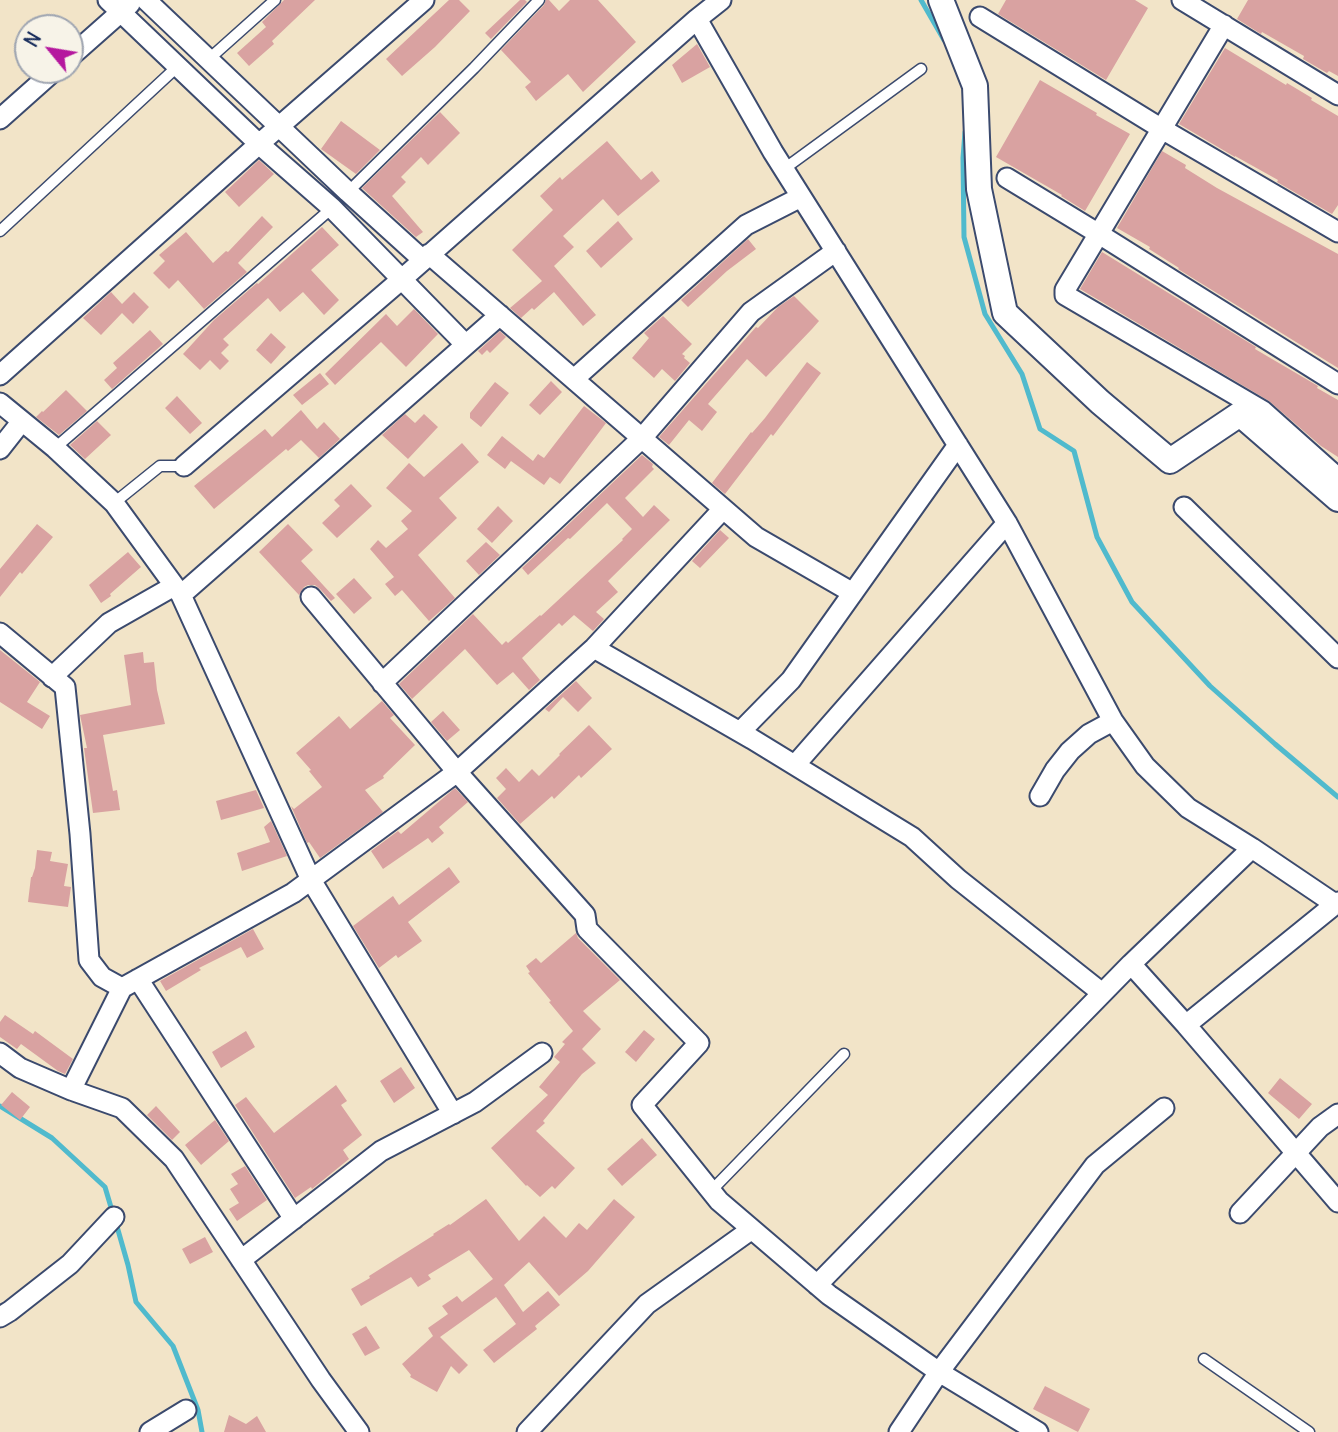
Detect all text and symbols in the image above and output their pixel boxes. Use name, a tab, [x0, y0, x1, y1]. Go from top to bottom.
north arrow	[14, 14, 84, 84]
text: N	[19, 28, 46, 51]

